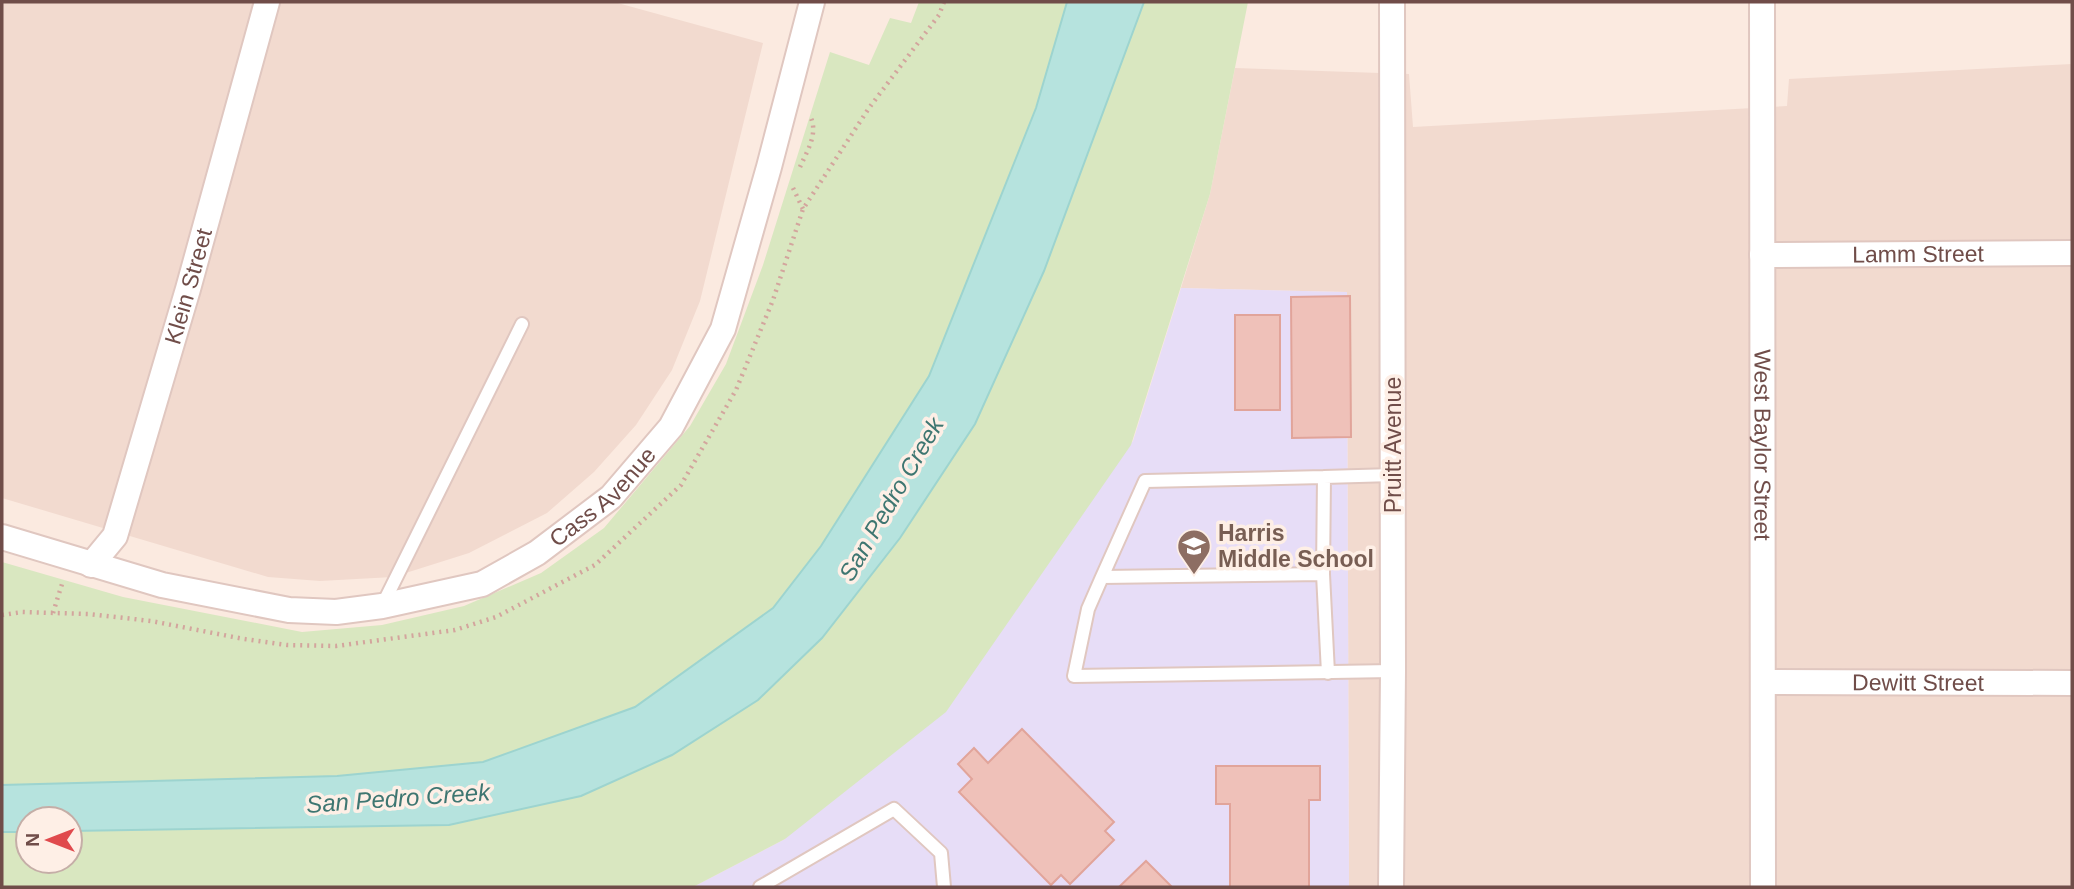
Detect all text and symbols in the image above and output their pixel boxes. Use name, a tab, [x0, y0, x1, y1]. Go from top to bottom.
street label: Klein Street	[159, 225, 217, 347]
street label: Lamm Street	[1852, 241, 1985, 267]
street label: West Baylor Street	[1749, 349, 1776, 541]
street label: Pruitt Avenue	[1380, 377, 1406, 513]
water label: San Pedro Creek	[833, 411, 950, 585]
street label: Cass Avenue	[544, 442, 661, 552]
place label: Harris Middle School	[1218, 520, 1374, 572]
school or university icon: Harris Middle School	[1175, 527, 1213, 576]
street label: Dewitt Street	[1852, 669, 1985, 696]
water label: San Pedro Creek	[305, 778, 493, 818]
north arrow	[14, 805, 84, 875]
text: N	[22, 833, 43, 847]

